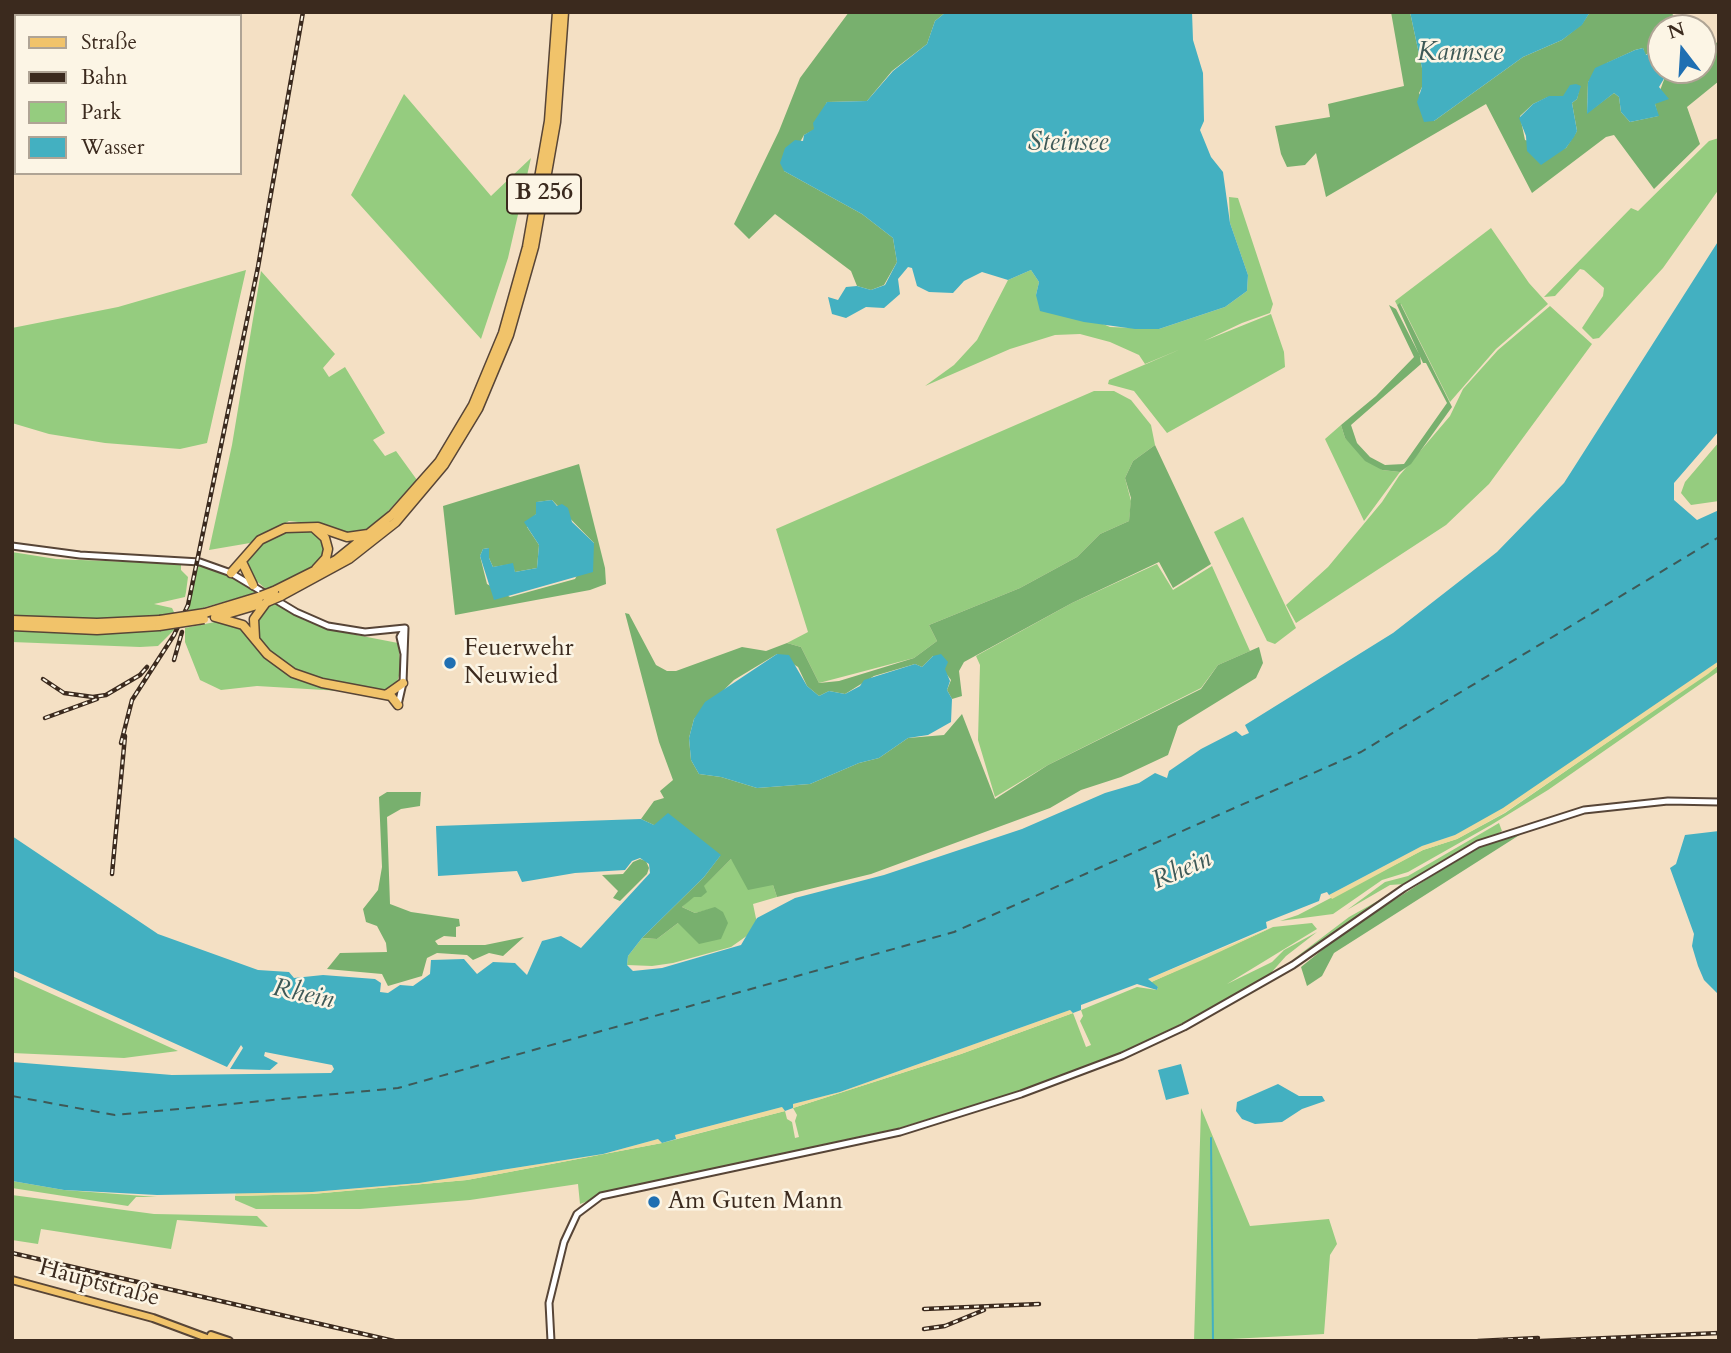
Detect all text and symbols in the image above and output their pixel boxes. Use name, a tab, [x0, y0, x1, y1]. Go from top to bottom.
legend	[14, 14, 242, 175]
north arrow	[1647, 14, 1717, 84]
text: N	[1665, 16, 1688, 46]
text: Straße	[81, 28, 137, 57]
water label: Kannsee	[1417, 38, 1503, 70]
text: Bahn	[81, 63, 128, 92]
text: Park	[81, 98, 121, 127]
water label: Steinsee	[1028, 128, 1108, 160]
text: Wasser	[81, 133, 145, 162]
road number: B 256	[507, 174, 581, 214]
place label: Feuerwehr Neuwied	[464, 635, 573, 691]
marker: Feuerwehr Neuwied	[442, 655, 458, 671]
water label: Rhein	[1148, 844, 1216, 898]
water label: Rhein	[270, 973, 336, 1017]
place label: Am Guten Mann	[668, 1188, 843, 1216]
marker: Am Guten Mann	[646, 1194, 662, 1210]
street label: Hauptstraße	[35, 1254, 163, 1314]

